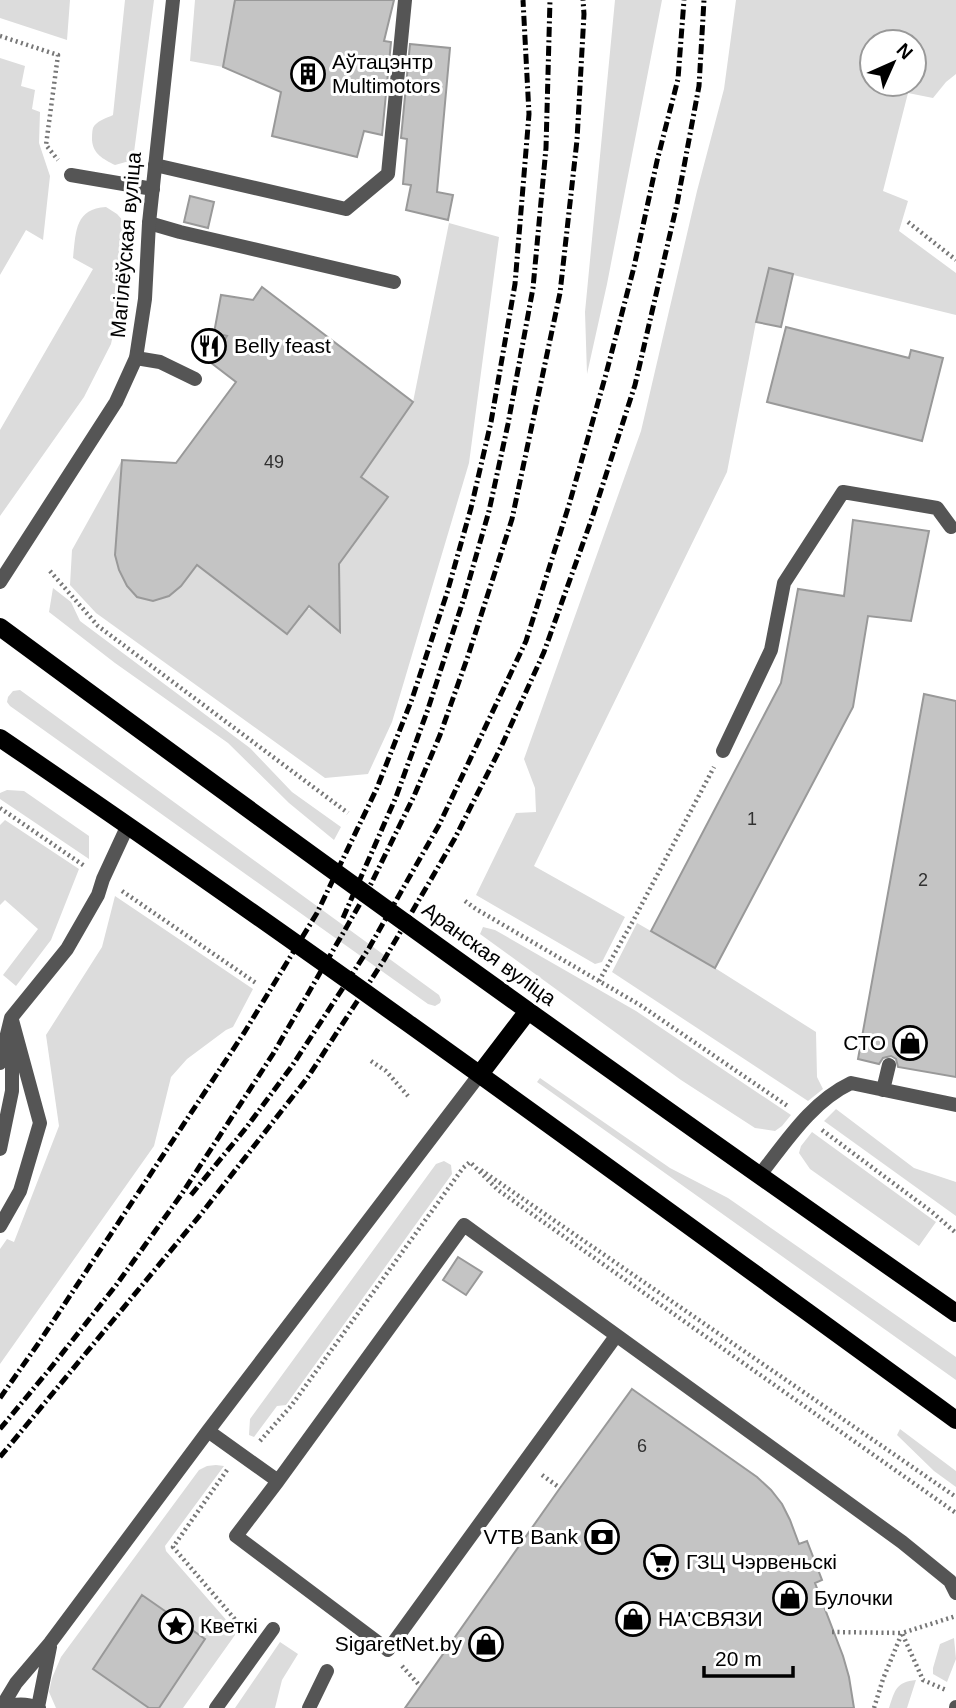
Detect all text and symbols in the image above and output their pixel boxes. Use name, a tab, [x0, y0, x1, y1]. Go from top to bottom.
north arrow	[858, 28, 928, 98]
text: N	[892, 39, 917, 64]
place label: Аўтацэнтр Multimotors	[332, 50, 441, 97]
building icon: Аўтацэнтр Multimotors	[289, 55, 327, 93]
street label: Магілёўская вуліца	[106, 151, 145, 339]
restaurant icon: Belly feast	[190, 327, 228, 365]
place label: Belly feast	[234, 334, 331, 357]
house number: 49	[264, 452, 284, 472]
house number: 1	[747, 809, 757, 829]
house number: 2	[918, 870, 928, 890]
street label: Аранская вуліца	[418, 897, 561, 1010]
shop icon: СТО	[891, 1024, 929, 1062]
place label: СТО	[843, 1031, 886, 1054]
house number: 6	[637, 1436, 647, 1456]
bank icon: VTB Bank	[583, 1518, 621, 1556]
place label: VTB Bank	[483, 1525, 578, 1548]
supermarket icon: ГЗЦ Чэрвеньскі	[642, 1543, 680, 1581]
place label: ГЗЦ Чэрвеньскі	[686, 1550, 837, 1573]
shop icon: Булочки	[771, 1579, 809, 1617]
place label: Булочки	[814, 1586, 893, 1609]
shop icon: НА'СВЯЗИ	[614, 1600, 652, 1638]
place icon: Кветкі	[157, 1607, 195, 1645]
place label: НА'СВЯЗИ	[658, 1607, 763, 1630]
place label: Кветкі	[200, 1614, 258, 1637]
shop icon: SigaretNet.by	[467, 1625, 505, 1663]
place label: SigaretNet.by	[335, 1632, 462, 1655]
scale bar	[704, 1634, 793, 1678]
text: 20 m	[715, 1647, 762, 1670]

